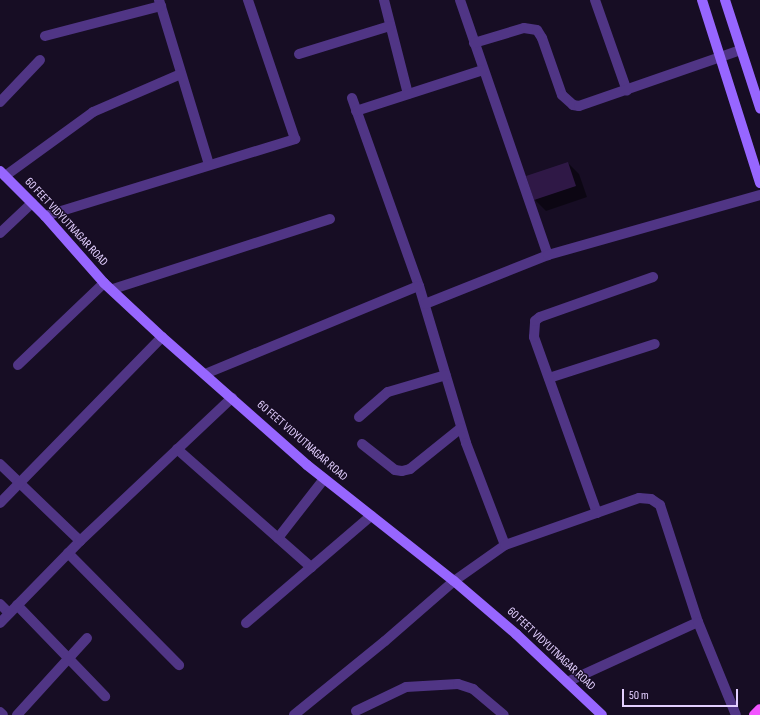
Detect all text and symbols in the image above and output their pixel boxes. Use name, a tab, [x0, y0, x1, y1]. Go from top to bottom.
street label: 60 FEET VIDYUTNAGAR ROAD	[21, 175, 111, 269]
street label: 60 FEET VIDYUTNAGAR ROAD	[254, 398, 350, 484]
street label: 60 FEET VIDYUTNAGAR ROAD	[504, 604, 598, 694]
scale bar	[624, 681, 740, 707]
text: 50 m	[629, 688, 649, 703]

